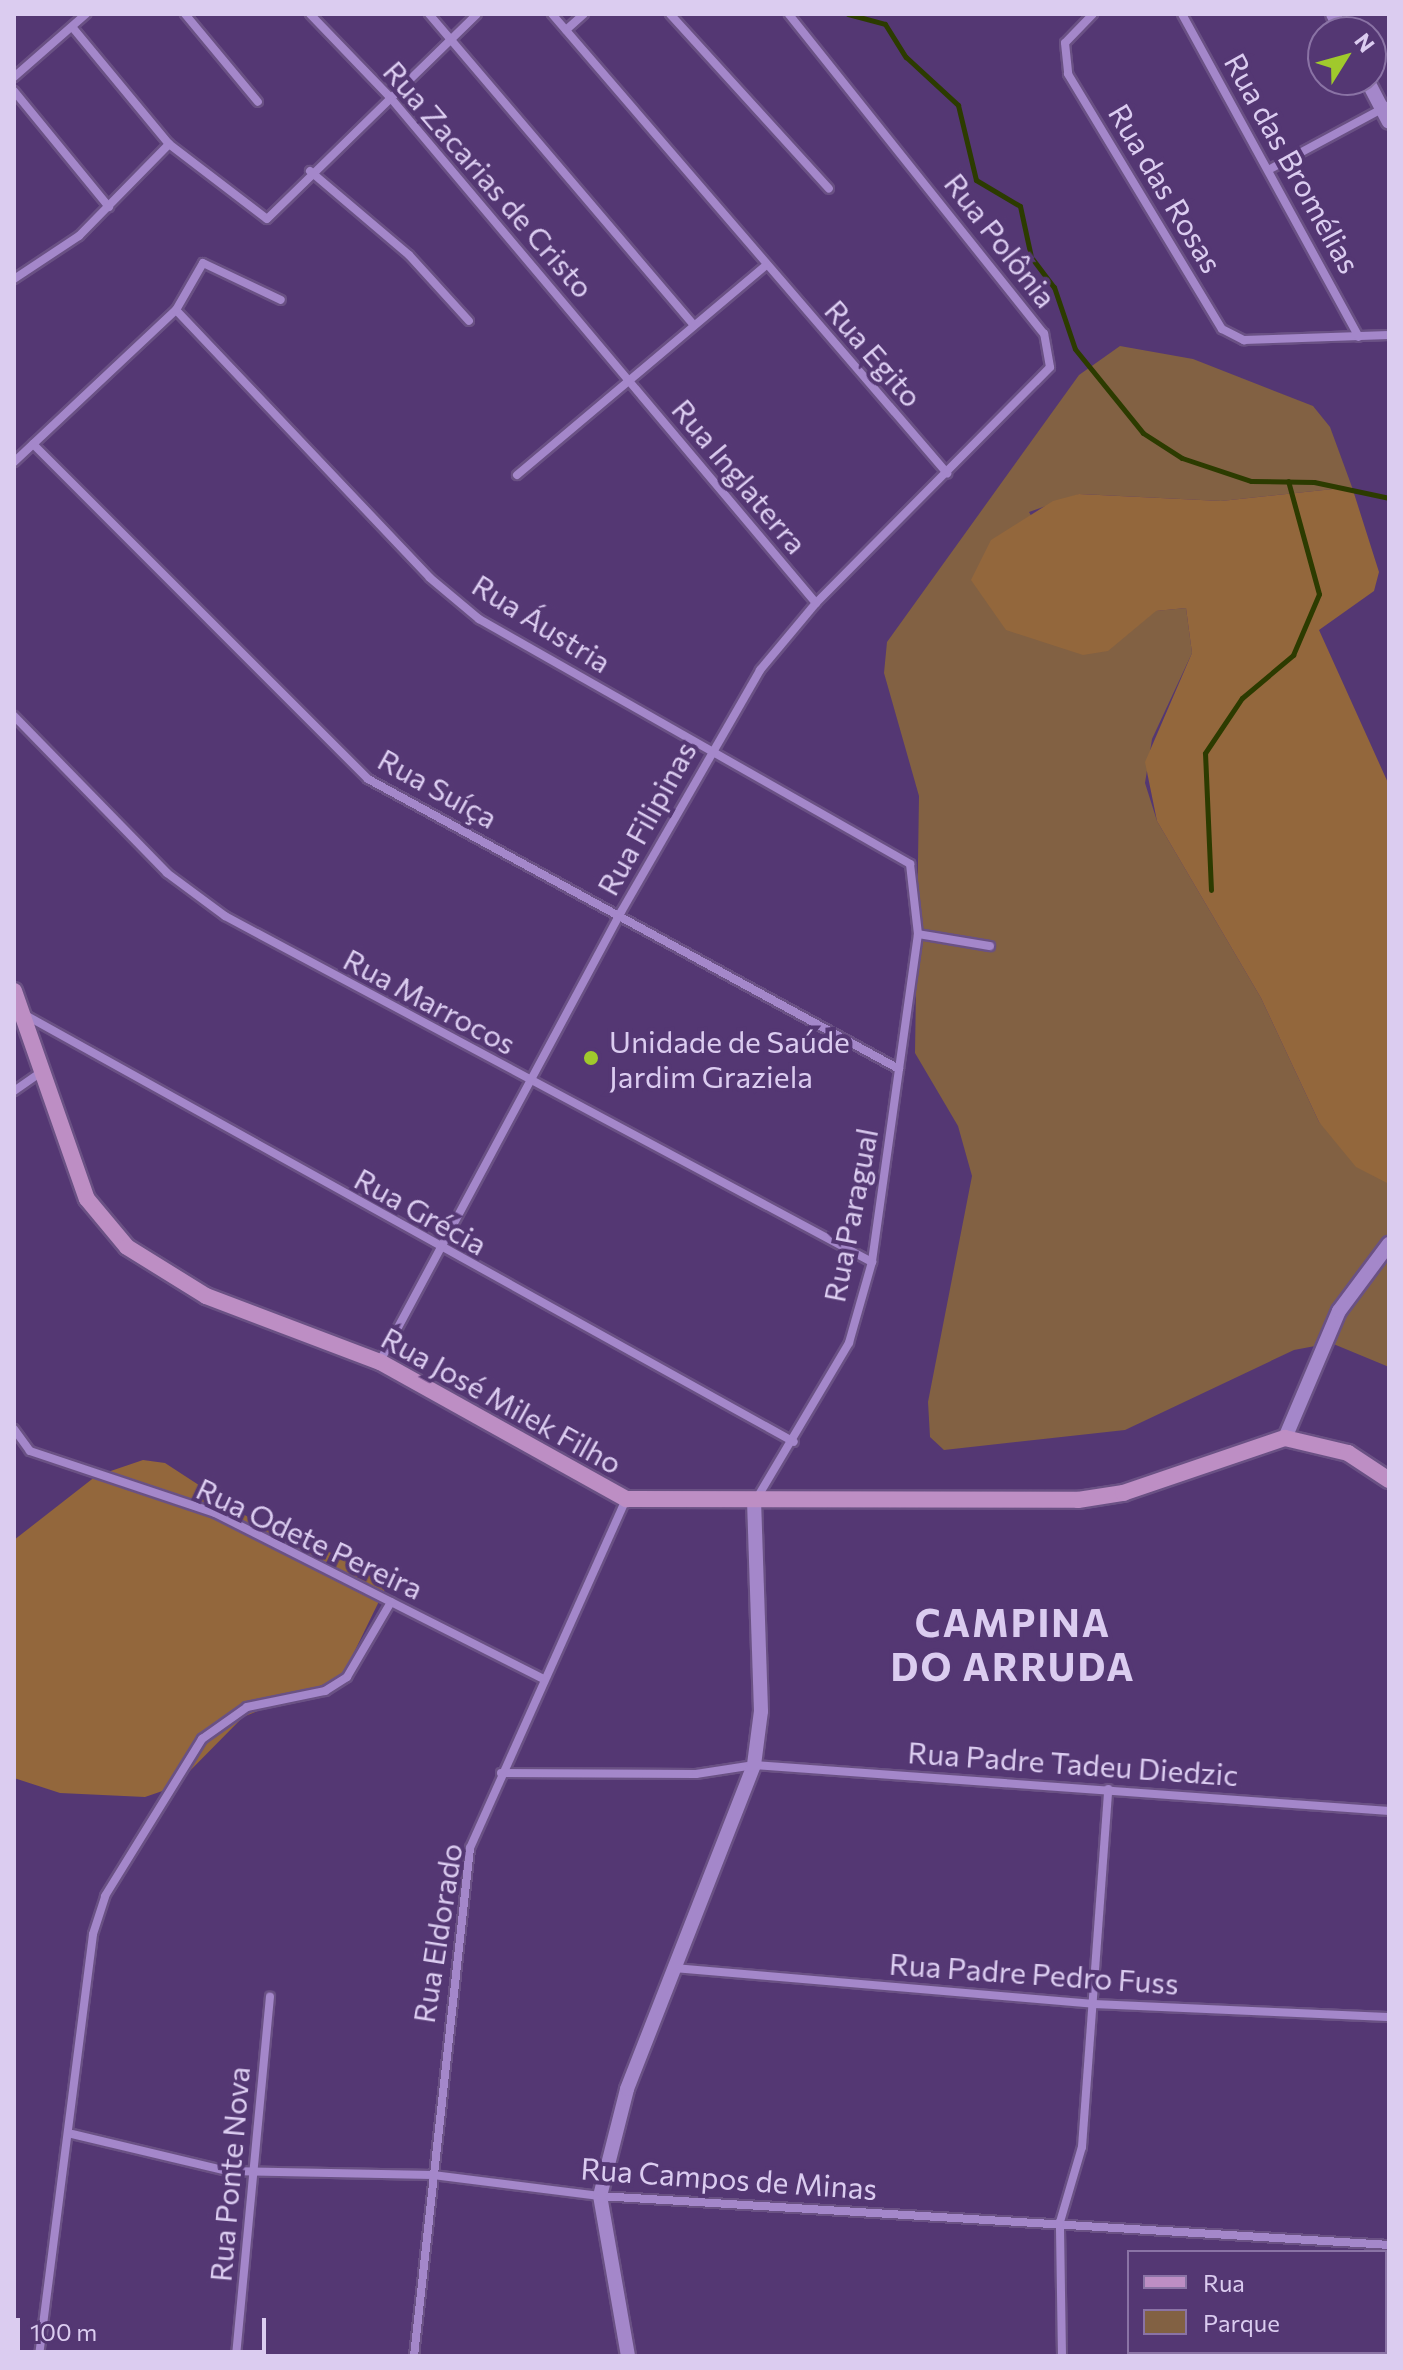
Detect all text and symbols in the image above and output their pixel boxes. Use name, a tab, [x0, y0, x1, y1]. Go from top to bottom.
north arrow	[1307, 16, 1387, 96]
text: N	[1349, 28, 1381, 57]
street label: Rua das Bromélias	[1218, 47, 1368, 279]
street label: Rua Zacarias de Cristo	[376, 53, 602, 305]
street label: Rua das Rosas	[1102, 97, 1230, 279]
street label: Rua Polônia	[937, 166, 1065, 314]
street label: Rua Egito	[818, 292, 930, 414]
street label: Rua Inglaterra	[665, 391, 815, 561]
street label: Rua Áustria	[466, 566, 618, 680]
street label: Rua Filipinas	[589, 735, 703, 901]
street label: Rua Suíça	[372, 741, 504, 835]
street label: Rua Marrocos	[338, 941, 522, 1061]
place label: Unidade de Saúde Jardim Graziela	[609, 1023, 850, 1094]
marker: Unidade de Saúde Jardim Graziela	[580, 1047, 602, 1069]
street label: Rua Paragual	[816, 1125, 884, 1305]
street label: Rua Grécia	[349, 1160, 493, 1262]
street label: Rua José Milek Filho	[376, 1319, 628, 1481]
street label: Rua Odete Pereira	[191, 1470, 429, 1606]
district label: CAMPINA DO ARRUDA	[891, 1599, 1135, 1688]
street label: Rua Padre Tadeu Diedzic	[906, 1733, 1240, 1793]
street label: Rua Eldorado	[405, 1841, 469, 2025]
street label: Rua Padre Pedro Fuss	[888, 1945, 1180, 2001]
street label: Rua Ponte Nova	[202, 2065, 256, 2283]
street label: Rua Campos de Minas	[580, 2150, 878, 2206]
legend	[1127, 2250, 1387, 2354]
text: Rua	[1203, 2268, 1245, 2297]
scale bar	[20, 2302, 270, 2352]
text: Parque	[1203, 2308, 1280, 2337]
text: 100 m	[30, 2317, 97, 2346]

